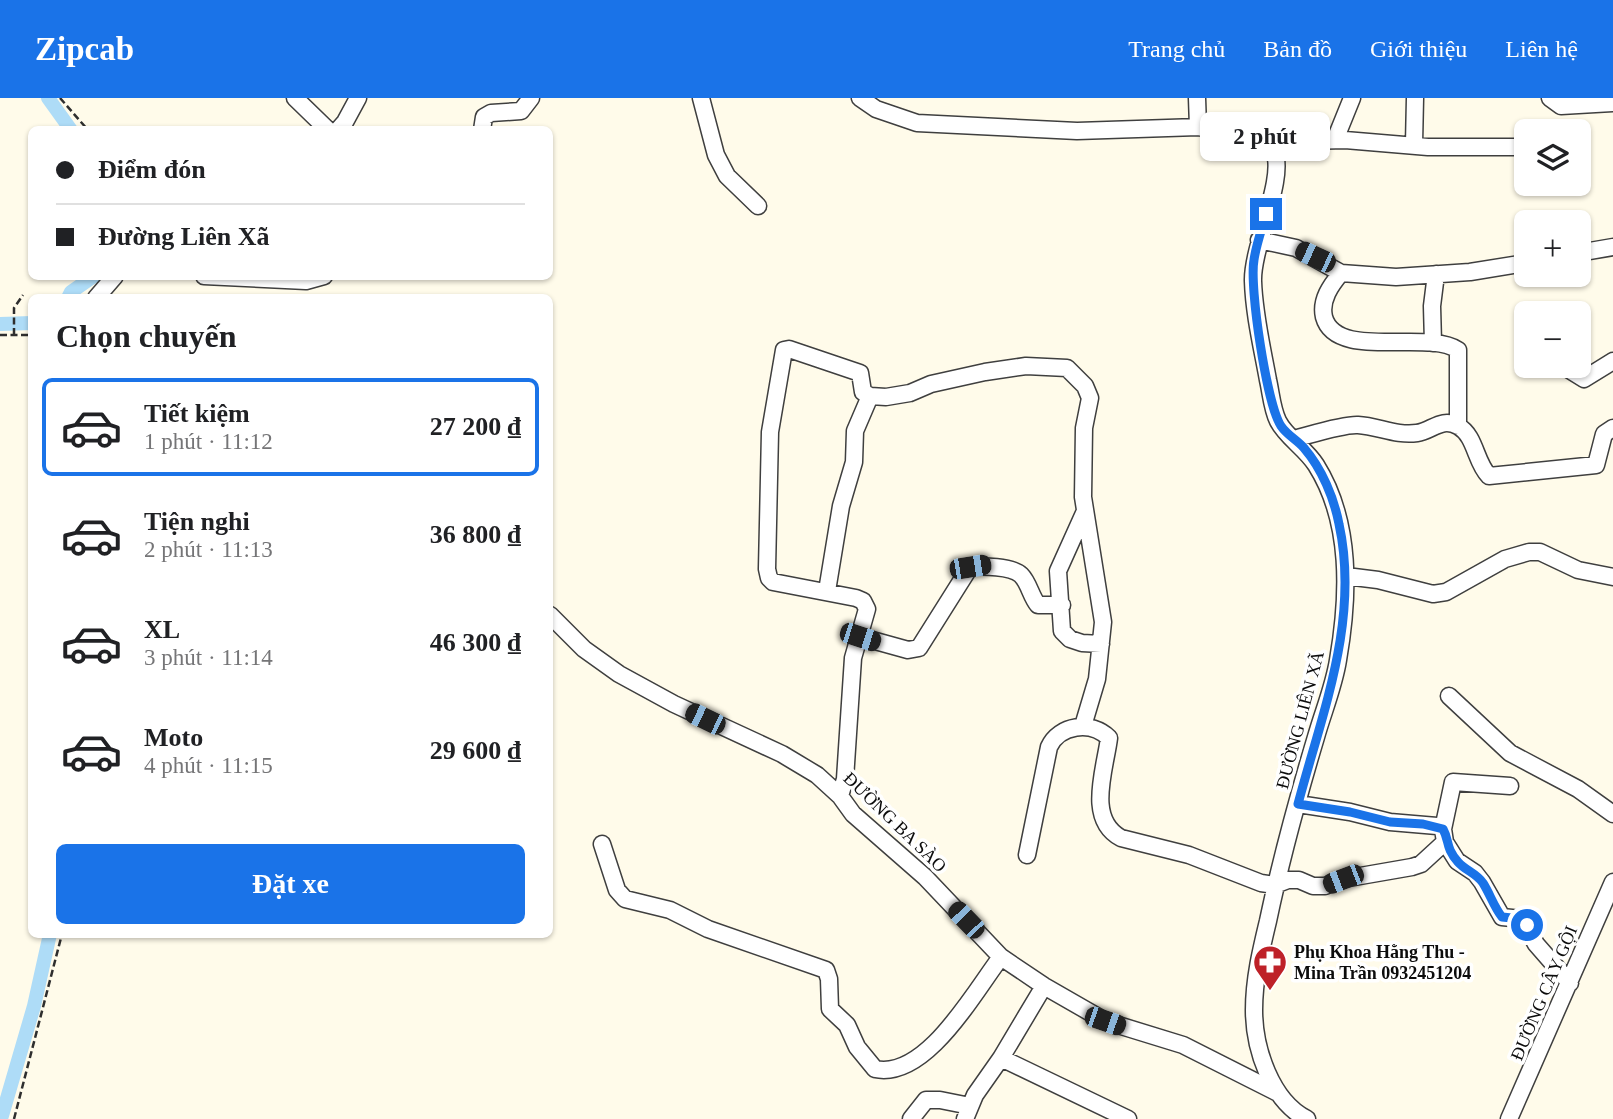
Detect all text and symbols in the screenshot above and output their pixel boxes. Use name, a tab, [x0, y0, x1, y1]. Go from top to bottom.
text: Zipcab	[35, 31, 134, 67]
text: Trang chủ	[1128, 36, 1225, 62]
text: Bản đồ	[1263, 36, 1332, 62]
text: Giới thiệu	[1370, 36, 1467, 62]
text: Liên hệ	[1505, 36, 1578, 62]
callout: 2 phút	[1201, 113, 1331, 162]
map controls	[1514, 119, 1591, 378]
button: layers	[1514, 119, 1591, 196]
text: 2 phút	[1233, 124, 1297, 149]
text: Điểm đón	[98, 155, 206, 184]
route end	[1250, 198, 1282, 230]
button: +	[1514, 210, 1591, 287]
text: Đường Liên Xã	[98, 222, 270, 251]
car	[1292, 239, 1339, 275]
button: −	[1514, 301, 1591, 378]
text: Chọn chuyến	[56, 318, 237, 354]
icon: car	[60, 396, 123, 459]
text: Tiết kiệm	[144, 399, 250, 428]
text: 27 200 ₫	[430, 412, 521, 441]
text: 1 phút · 11:12	[144, 429, 273, 454]
icon: car	[60, 504, 123, 567]
text: Tiện nghi	[144, 507, 250, 536]
text: 36 800 ₫	[430, 520, 521, 549]
text: 2 phút · 11:13	[144, 537, 273, 562]
car	[948, 553, 993, 581]
icon: car	[60, 612, 123, 675]
text: XL	[144, 615, 180, 644]
car	[837, 621, 884, 653]
text: 46 300 ₫	[430, 628, 521, 657]
text: 3 phút · 11:14	[144, 645, 273, 670]
street label: ĐƯỜNG LIÊN XÃ	[1271, 649, 1328, 791]
car	[682, 700, 729, 738]
icon: car	[60, 720, 123, 783]
text: Moto	[144, 723, 203, 752]
text: 29 600 ₫	[430, 736, 521, 765]
text: 4 phút · 11:15	[144, 753, 273, 778]
street label: ĐƯỜNG BA SÀO	[840, 767, 951, 876]
button: Đặt xe	[56, 844, 525, 924]
car	[1320, 862, 1367, 896]
car	[944, 898, 989, 942]
route start	[1511, 909, 1543, 941]
street label: ĐƯỜNG CÂY GỘI	[1506, 922, 1581, 1063]
place label: Phụ Khoa Hằng Thu - Mina Trần 0932451204	[1294, 942, 1471, 983]
pharmacy icon: Phụ Khoa Hằng Thu - Mina Trần 0932451204	[1251, 943, 1289, 992]
car	[1082, 1004, 1129, 1038]

